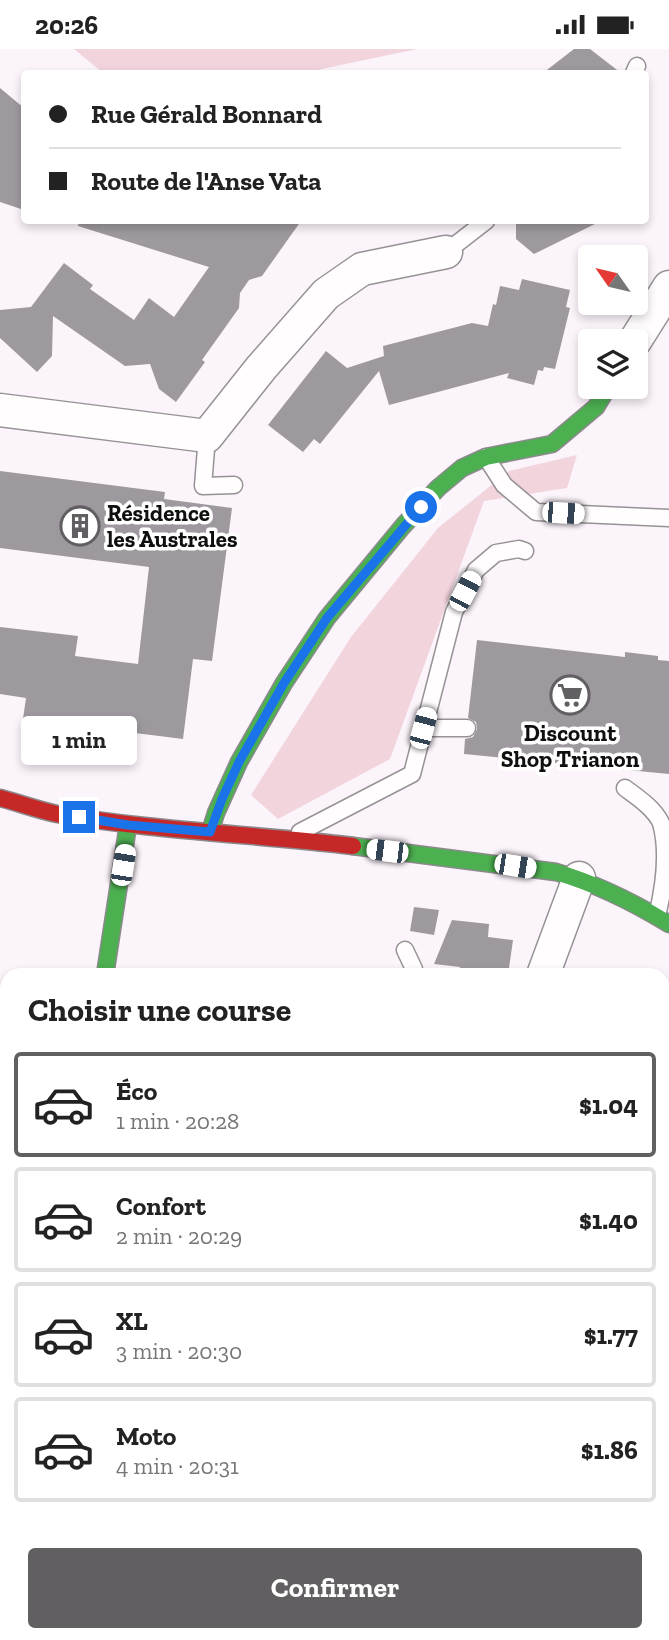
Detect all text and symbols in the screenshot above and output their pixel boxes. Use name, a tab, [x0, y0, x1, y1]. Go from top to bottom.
text: 20:26	[35, 9, 98, 41]
text: Rue Gérald Bonnard	[91, 98, 322, 130]
text: Route de l'Anse Vata	[91, 165, 321, 197]
north arrow	[578, 245, 648, 315]
map controls	[578, 245, 648, 399]
button: layers	[578, 329, 648, 399]
route start	[405, 491, 437, 523]
place label: Résidence les Australes	[107, 499, 237, 553]
car	[542, 501, 585, 525]
building icon: Résidence les Australes	[59, 505, 101, 547]
car	[446, 568, 485, 614]
supermarket icon: Discount Shop Trianon	[549, 674, 591, 716]
car	[408, 705, 439, 751]
callout: 1 min	[21, 715, 137, 765]
place label: Discount Shop Trianon	[501, 719, 640, 773]
text: 1 min	[52, 726, 106, 754]
route end	[63, 801, 95, 833]
car	[365, 838, 410, 864]
car	[110, 843, 137, 887]
car	[493, 852, 538, 880]
text: Choisir une course	[28, 991, 291, 1029]
icon: car	[32, 1073, 95, 1136]
text: Éco	[116, 1075, 157, 1107]
text: $1.04	[579, 1089, 638, 1121]
text: 1 min · 20:28	[116, 1107, 240, 1135]
icon: car	[32, 1188, 95, 1251]
text: Confort	[116, 1190, 206, 1222]
text: $1.40	[579, 1204, 638, 1236]
text: 2 min · 20:29	[116, 1222, 242, 1250]
icon: car	[32, 1303, 95, 1366]
text: XL	[116, 1305, 148, 1337]
text: $1.77	[584, 1319, 638, 1351]
text: 3 min · 20:30	[116, 1337, 242, 1365]
icon: car	[32, 1418, 95, 1481]
text: Moto	[116, 1420, 176, 1452]
text: $1.86	[581, 1434, 638, 1466]
text: 4 min · 20:31	[116, 1452, 239, 1480]
button: Confirmer	[28, 1548, 642, 1628]

